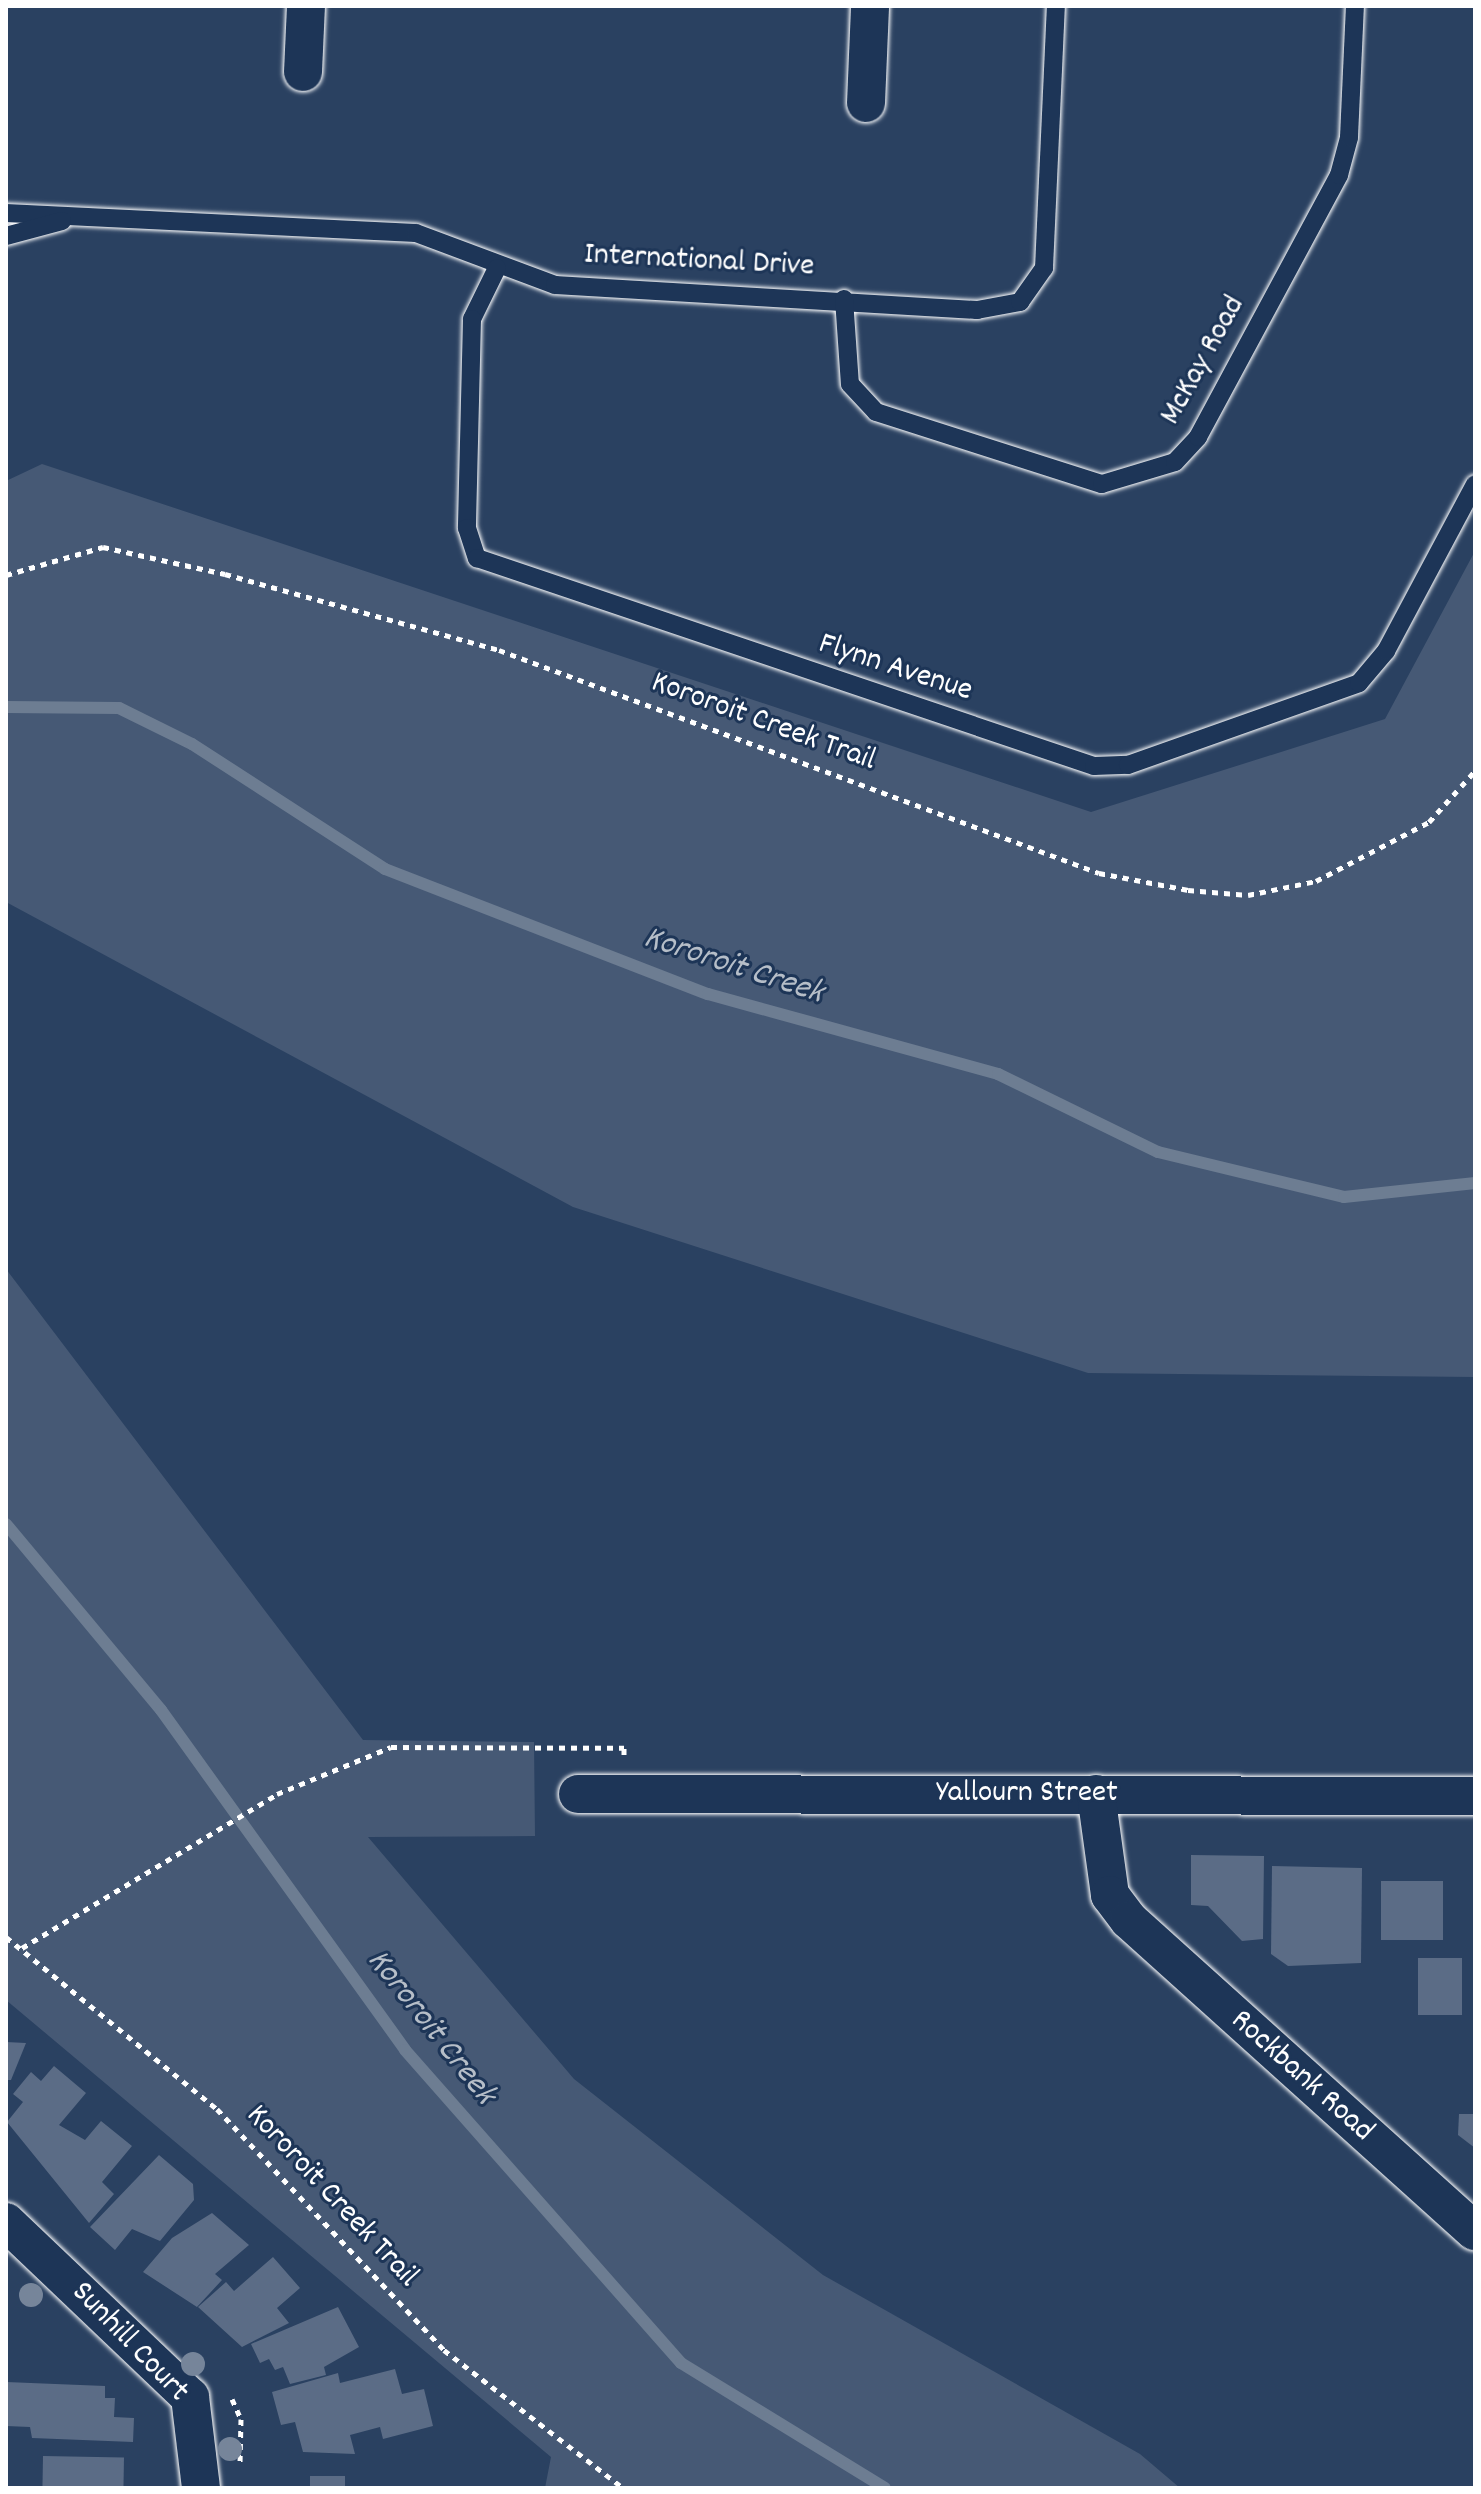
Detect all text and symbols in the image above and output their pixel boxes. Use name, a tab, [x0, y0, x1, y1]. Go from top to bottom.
street label: International Drive	[583, 237, 815, 287]
street label: McKay Road	[1153, 290, 1255, 432]
street label: Flynn Avenue	[813, 626, 977, 712]
street label: Kororoit Creek Trail	[646, 665, 880, 781]
water label: Kororoit Creek	[638, 919, 828, 1015]
street label: Yallourn Street	[936, 1775, 1118, 1813]
water label: Kororoit Creek	[357, 1942, 503, 2114]
street label: Rockbank Road	[1221, 2003, 1381, 2151]
street label: Kororoit Creek Trail	[237, 2098, 425, 2296]
street label: Sunhill Court	[62, 2275, 196, 2411]

